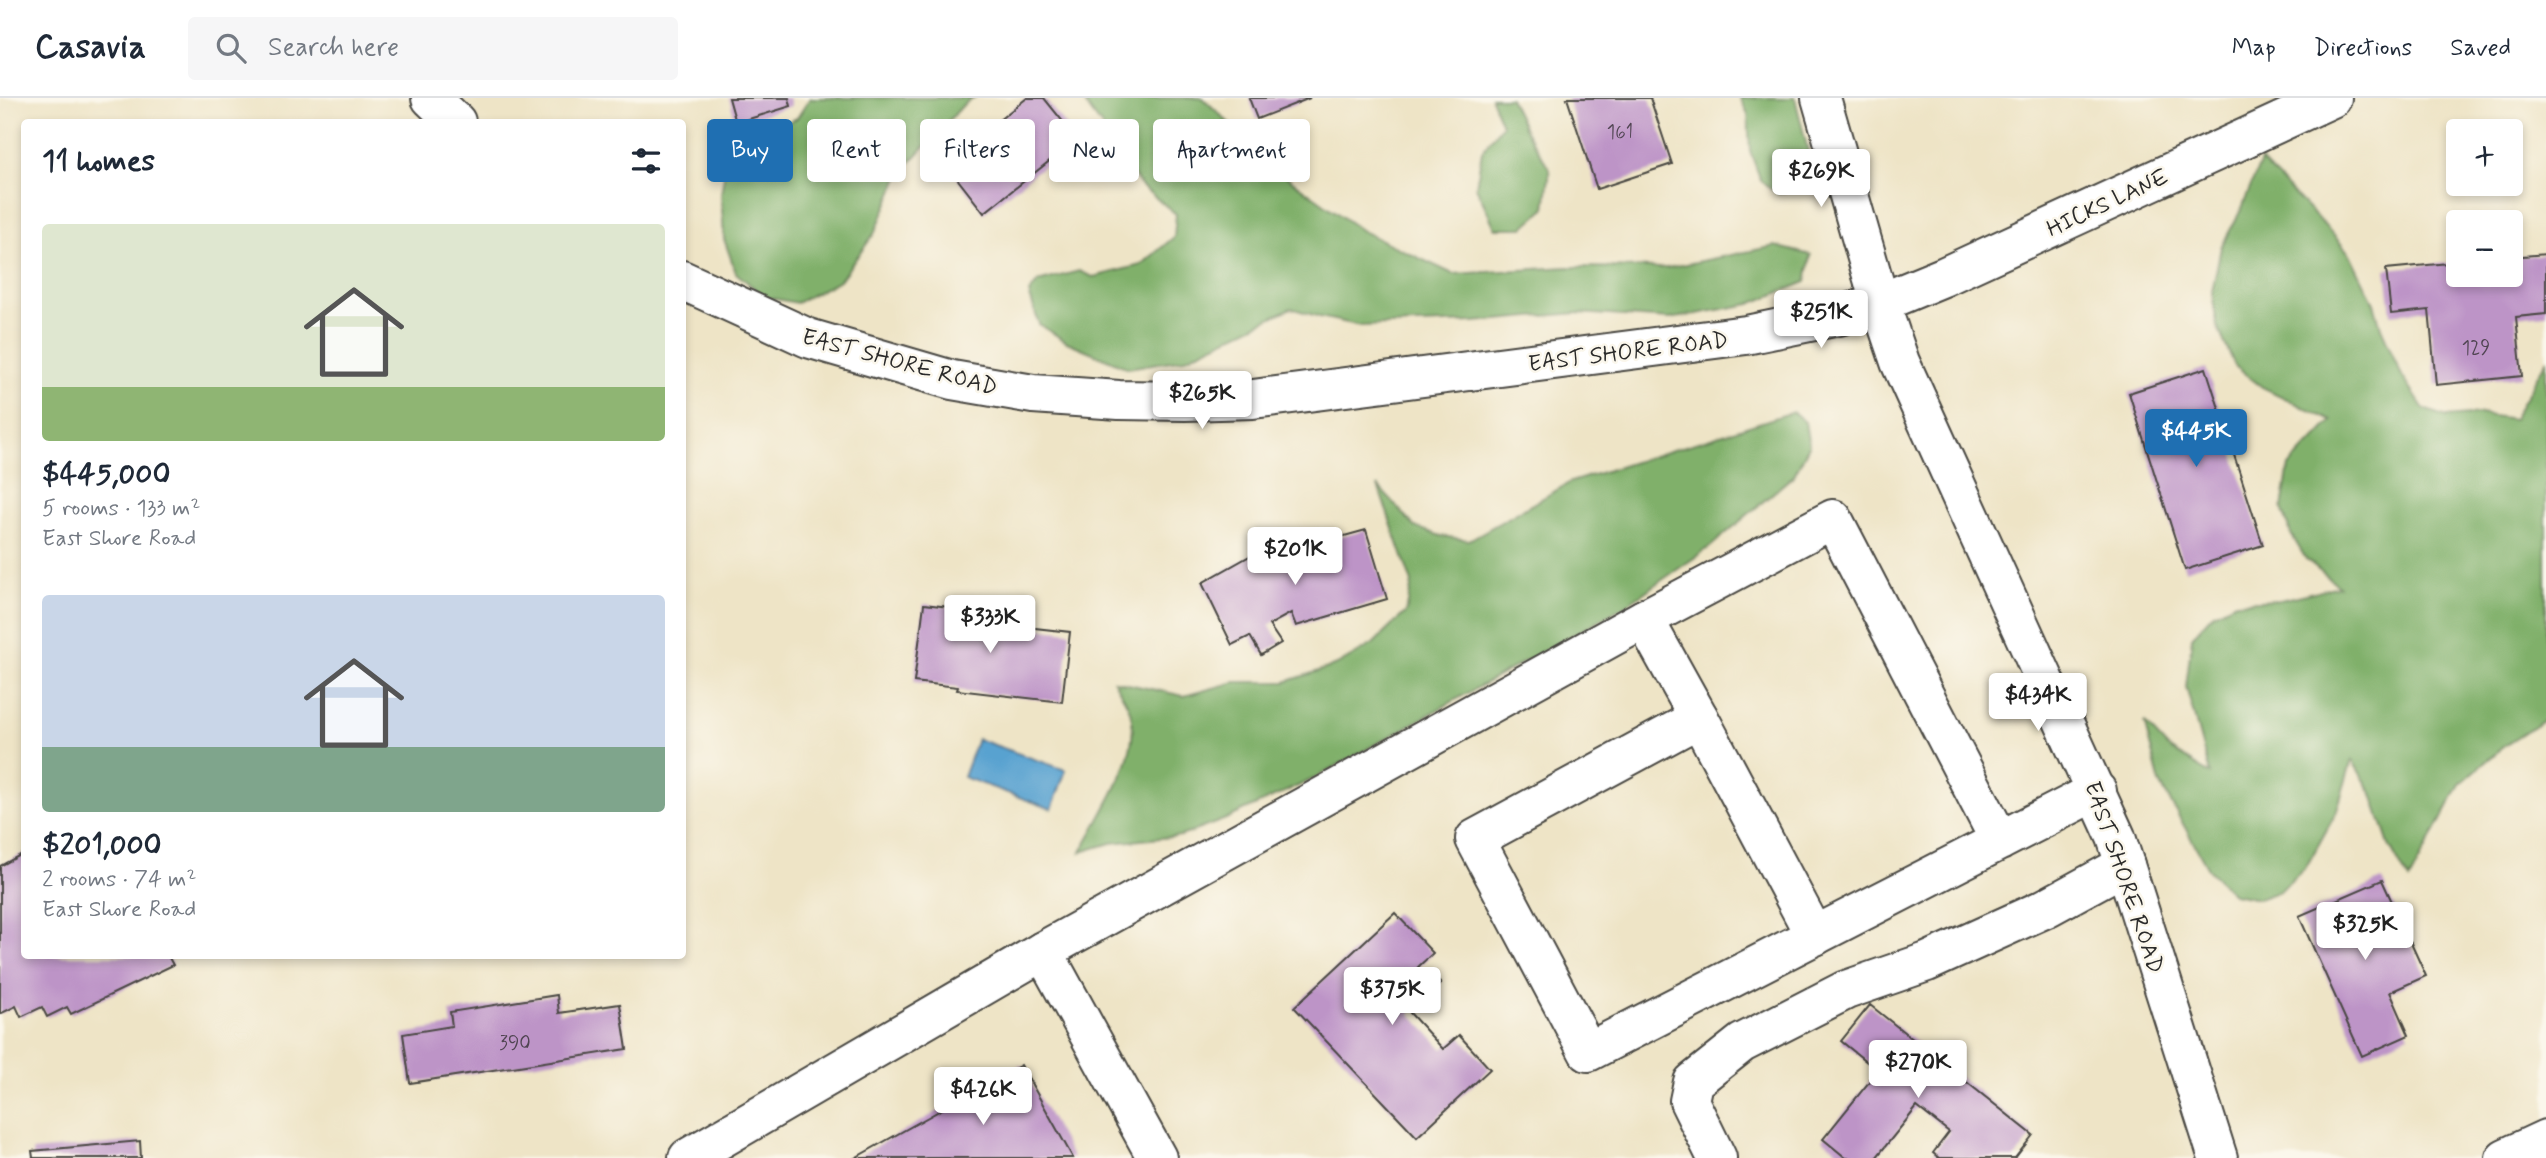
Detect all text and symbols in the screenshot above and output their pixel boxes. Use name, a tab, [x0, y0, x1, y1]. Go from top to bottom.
search box	[188, 17, 678, 80]
text: Casavia	[35, 26, 146, 70]
icon: search	[212, 29, 250, 67]
text: Search here	[268, 31, 399, 65]
text: Map	[2232, 33, 2276, 64]
text: Directions	[2314, 33, 2412, 64]
text: Saved	[2450, 33, 2511, 64]
chip: Buy	[707, 119, 793, 182]
chip: Rent	[807, 119, 906, 182]
chip: Filters	[920, 119, 1035, 182]
chip: New	[1049, 119, 1139, 182]
chip: Apartment	[1153, 119, 1310, 182]
map controls	[2446, 119, 2523, 287]
button: +	[2446, 119, 2523, 196]
house number: 161	[1607, 120, 1633, 145]
text: 11 homes	[42, 142, 155, 181]
icon: filters	[627, 142, 665, 180]
pin: $269K	[1772, 150, 1870, 209]
text: $269K	[1788, 157, 1854, 187]
street label: HICKS LANE	[2042, 163, 2174, 245]
button: −	[2446, 210, 2523, 287]
icon: home	[291, 269, 417, 395]
pin: $251K	[1772, 290, 1870, 350]
text: $251K	[1790, 298, 1852, 328]
street label: EAST SHORE ROAD	[798, 322, 1001, 403]
street label: EAST SHORE ROAD	[1527, 326, 1730, 380]
house number: 129	[2462, 336, 2490, 361]
pin: $265K	[1153, 372, 1251, 431]
text: $265K	[1169, 379, 1235, 409]
pin: $445K	[2147, 410, 2245, 469]
text: $445K	[2161, 417, 2231, 447]
text: $445,000	[42, 455, 170, 494]
text: 5 rooms · 133 m²	[42, 494, 201, 524]
text: East Shore Road	[42, 524, 196, 554]
pin: $201K	[1246, 528, 1344, 587]
text: $201K	[1263, 535, 1327, 565]
pin: $333K	[941, 596, 1039, 655]
text: $333K	[960, 603, 1020, 633]
icon: home	[291, 640, 417, 766]
pin: $434K	[1989, 674, 2087, 733]
text: $434K	[2005, 681, 2071, 711]
street label: EAST SHORE ROAD	[2076, 778, 2170, 978]
text: $201,000	[42, 826, 162, 865]
text: 2 rooms · 74 m²	[42, 865, 197, 895]
text: East Shore Road	[42, 895, 196, 925]
pin: $325K	[2316, 902, 2414, 962]
text: $325K	[2332, 910, 2398, 940]
pin: $375K	[1343, 968, 1441, 1027]
text: $375K	[1360, 975, 1424, 1005]
house number: 390	[499, 1031, 531, 1056]
pin: $270K	[1869, 1040, 1967, 1100]
text: $270K	[1885, 1048, 1951, 1078]
pin: $426K	[934, 1068, 1032, 1127]
text: $426K	[950, 1075, 1016, 1105]

